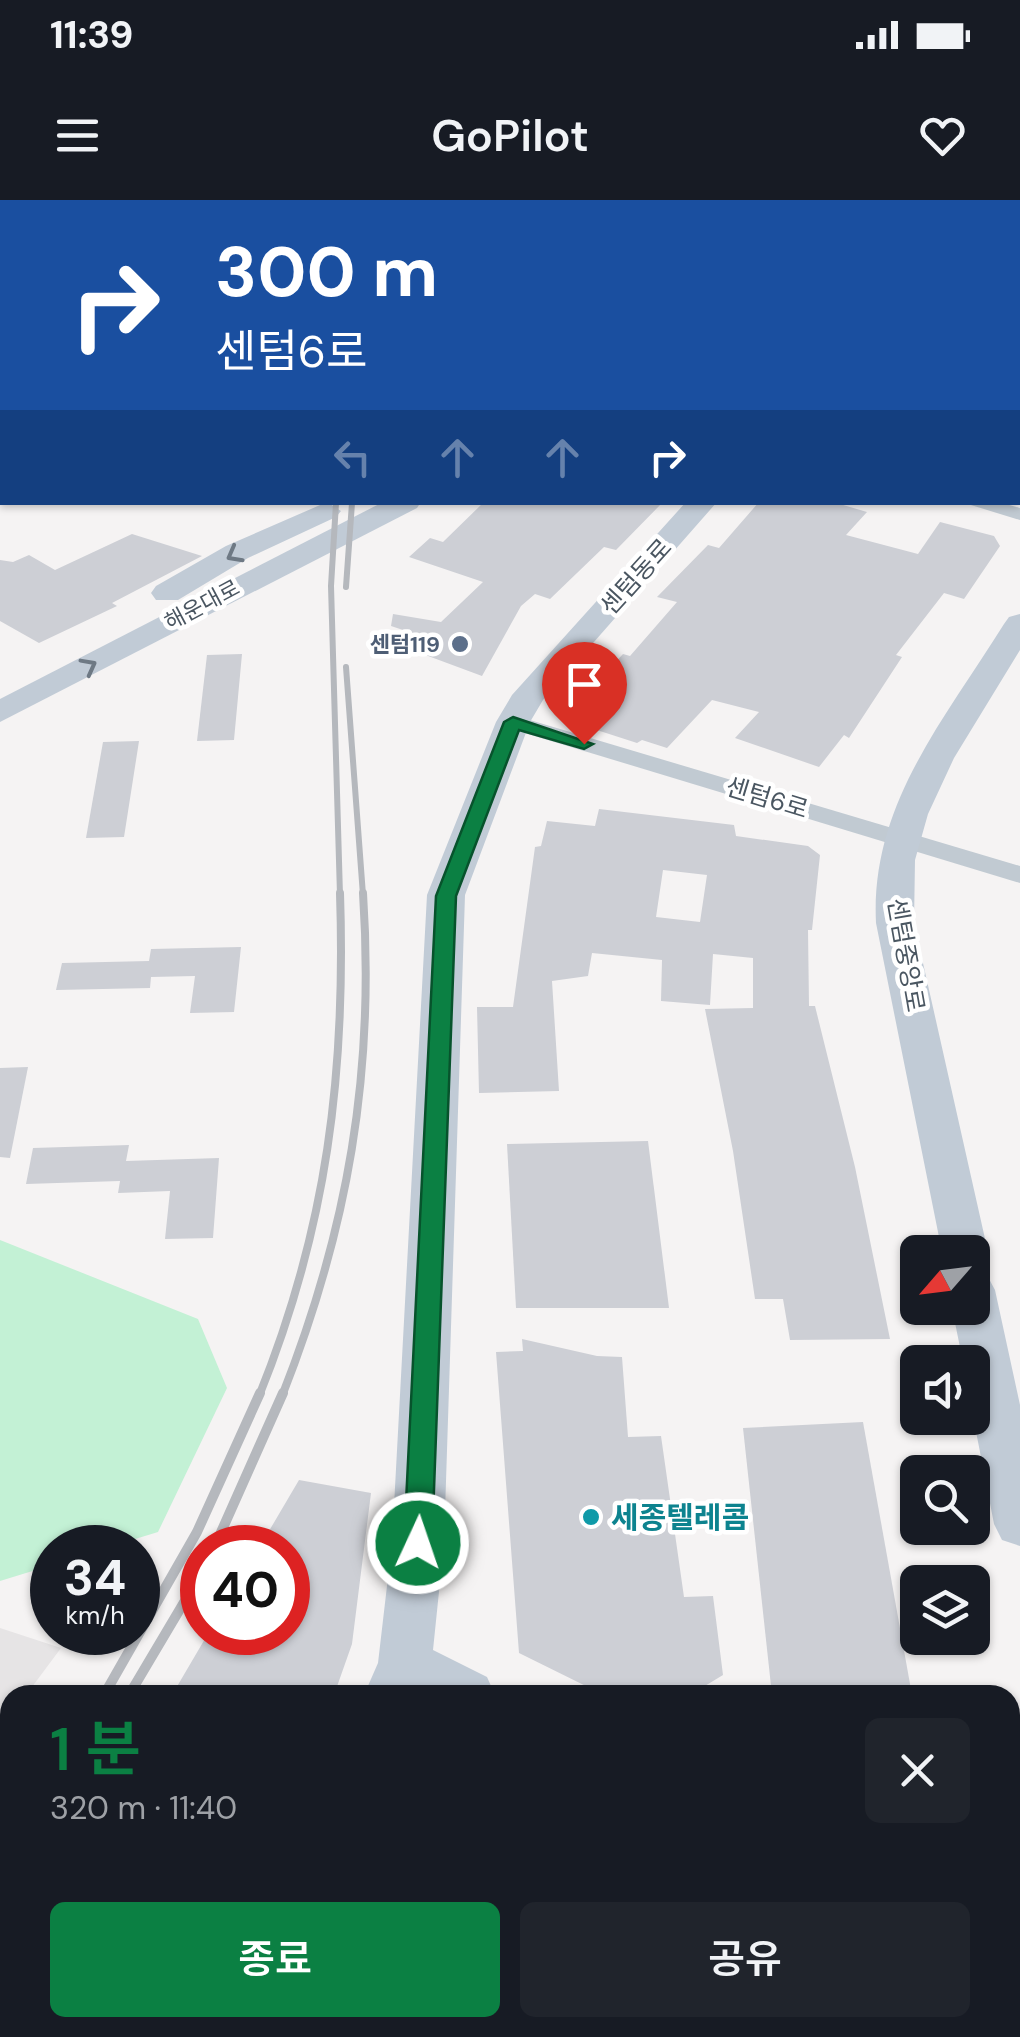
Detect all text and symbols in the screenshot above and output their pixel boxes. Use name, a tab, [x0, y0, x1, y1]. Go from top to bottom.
text: 11:39	[50, 10, 133, 60]
text: GoPilot	[431, 106, 589, 165]
icon: menu	[50, 108, 105, 163]
icon: heart	[915, 108, 970, 163]
text: 300 m	[215, 227, 438, 318]
icon: right	[50, 240, 180, 370]
text: 센텀6로	[215, 322, 367, 381]
icon: left	[325, 430, 380, 485]
icon: ahead	[430, 430, 485, 485]
icon: ahead	[535, 430, 590, 485]
icon: right	[640, 430, 695, 485]
street label: 센텀동로	[593, 532, 679, 622]
one-way arrow	[227, 542, 245, 562]
street label: 해운대로	[159, 573, 245, 637]
place label: 센텀119	[370, 630, 440, 659]
marker: 센텀119	[449, 633, 471, 655]
pin	[542, 642, 627, 745]
icon: arrive	[557, 657, 612, 712]
one-way arrow	[78, 659, 96, 678]
street label: 센텀6로	[722, 770, 812, 826]
street label: 센텀중앙로	[880, 896, 932, 1014]
north arrow	[900, 1235, 990, 1325]
map controls	[900, 1235, 990, 1655]
button: sound	[900, 1345, 990, 1435]
button: search	[900, 1455, 990, 1545]
position arrow	[366, 1491, 470, 1595]
place label: 세종텔레콤	[611, 1498, 749, 1537]
marker: 세종텔레콤	[580, 1506, 602, 1528]
speed limit sign: 40	[180, 1525, 310, 1655]
text: 34	[64, 1545, 126, 1611]
button: layers	[900, 1565, 990, 1655]
text: km/h	[65, 1599, 125, 1632]
text: 1 분	[50, 1710, 141, 1789]
button: close	[865, 1718, 970, 1823]
text: 320 m · 11:40	[50, 1787, 237, 1829]
button: 종료	[50, 1902, 500, 2017]
button: 공유	[520, 1902, 970, 2017]

